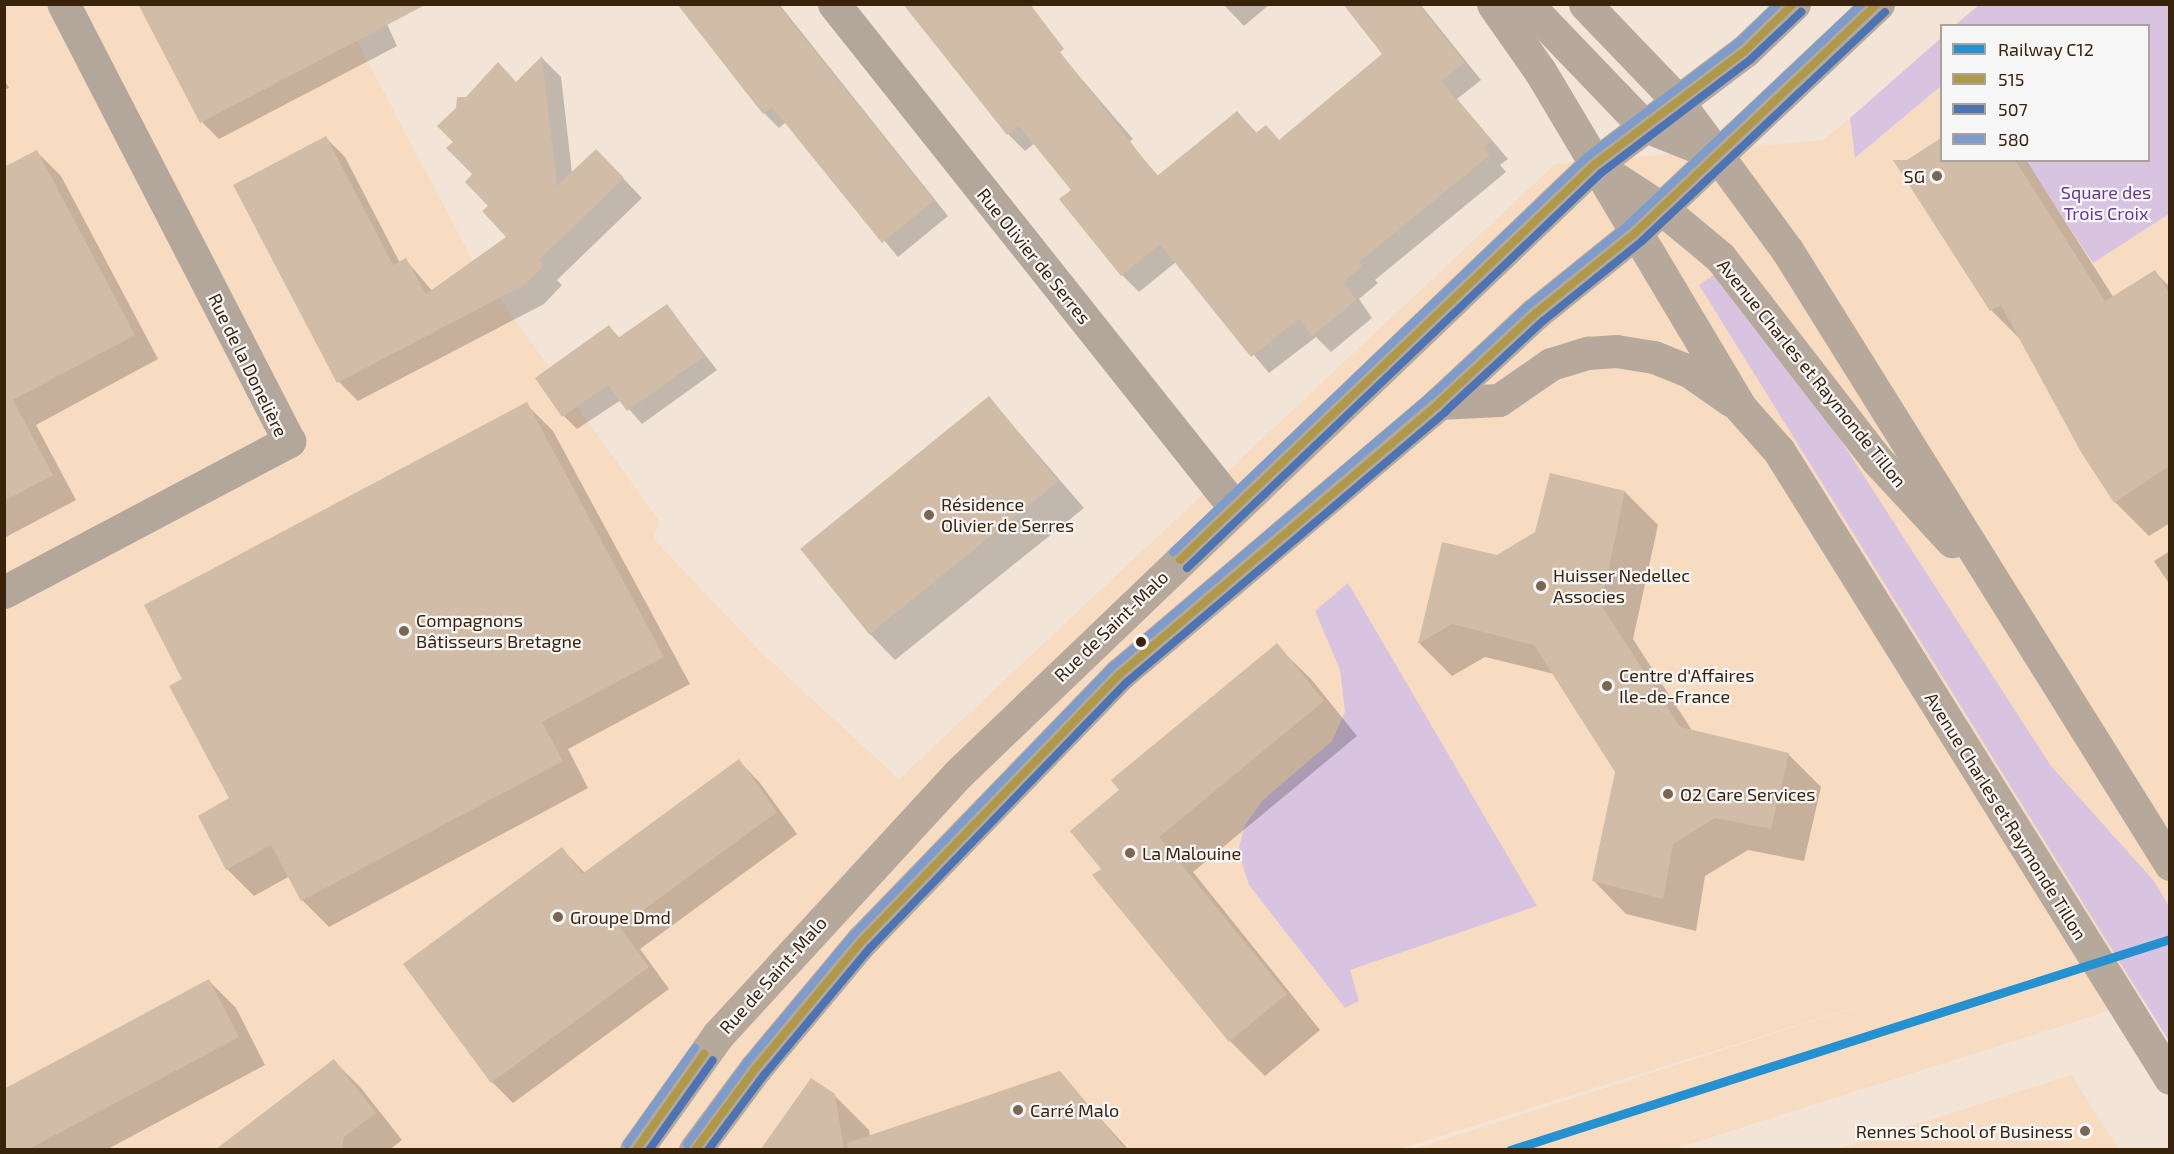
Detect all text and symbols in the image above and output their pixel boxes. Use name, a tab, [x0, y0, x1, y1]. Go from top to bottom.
legend	[1940, 24, 2150, 162]
text: Railway C12	[1998, 38, 2094, 60]
text: 515	[1998, 68, 2024, 90]
text: 507	[1998, 98, 2028, 120]
text: 580	[1998, 128, 2029, 150]
place label: SG	[1904, 165, 1925, 187]
marker: SG	[1930, 169, 1944, 183]
park label: Square des Trois Croix	[2061, 182, 2151, 224]
street label: Rue Olivier de Serres	[973, 184, 1095, 328]
street label: Avenue Charles et Raymonde Tillon	[1713, 254, 1911, 492]
street label: Rue de la Donelière	[204, 290, 292, 440]
place label: Résidence Olivier de Serres	[941, 494, 1075, 536]
marker: Résidence Olivier de Serres	[922, 508, 936, 522]
place label: Huisser Nedellec Associes	[1553, 565, 1690, 608]
street label: Rue de Saint-Malo	[1050, 566, 1172, 686]
marker: Huisser Nedellec Associes	[1534, 579, 1548, 593]
place label: Compagnons Bâtisseurs Bretagne	[416, 610, 582, 652]
marker: Compagnons Bâtisseurs Bretagne	[397, 624, 411, 638]
unlabelled marker	[1135, 636, 1147, 648]
place label: Centre d'Affaires Ile-de-France	[1619, 665, 1754, 708]
marker: Centre d'Affaires Ile-de-France	[1600, 679, 1614, 693]
street label: Avenue Charles et Raymonde Tillon	[1920, 688, 2092, 944]
place label: O2 Care Services	[1680, 783, 1815, 805]
marker: O2 Care Services	[1661, 787, 1675, 801]
place label: La Malouine	[1142, 842, 1241, 864]
marker: La Malouine	[1123, 846, 1137, 860]
place label: Groupe Dmd	[570, 906, 671, 928]
marker: Groupe Dmd	[551, 910, 565, 924]
street label: Rue de Saint-Malo	[715, 912, 831, 1038]
place label: Carré Malo	[1030, 1099, 1119, 1121]
marker: Carré Malo	[1011, 1103, 1025, 1117]
place label: Rennes School of Business	[1855, 1120, 2073, 1142]
marker: Rennes School of Business	[2078, 1124, 2092, 1138]

